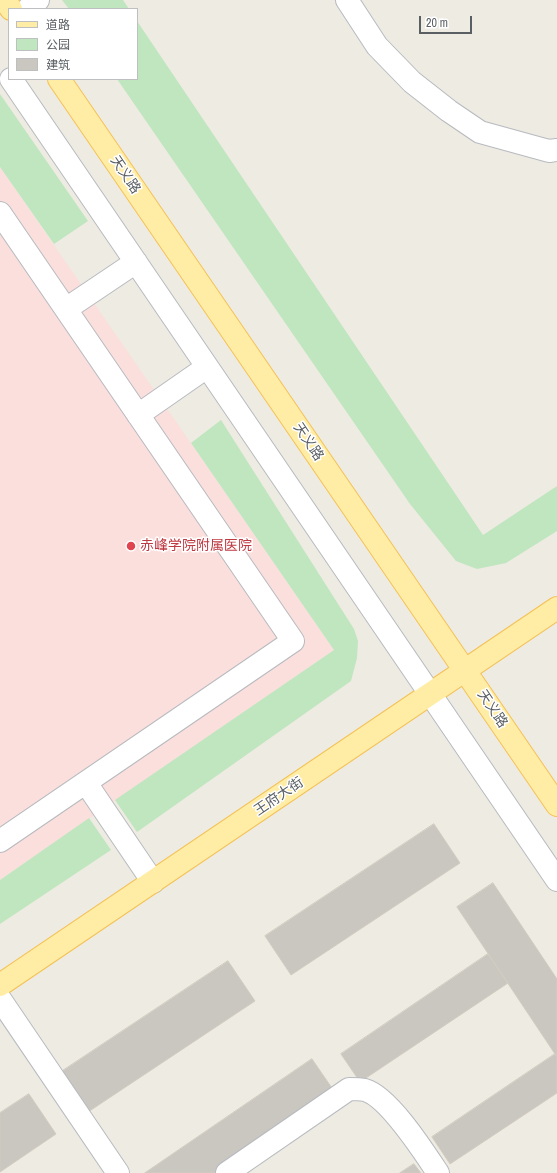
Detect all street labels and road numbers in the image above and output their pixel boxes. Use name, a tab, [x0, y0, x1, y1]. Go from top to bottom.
street label: 天义路	[106, 153, 144, 197]
street label: 天义路	[289, 420, 327, 464]
street label: 天义路	[473, 687, 511, 731]
street label: 王府大街	[251, 774, 307, 820]

